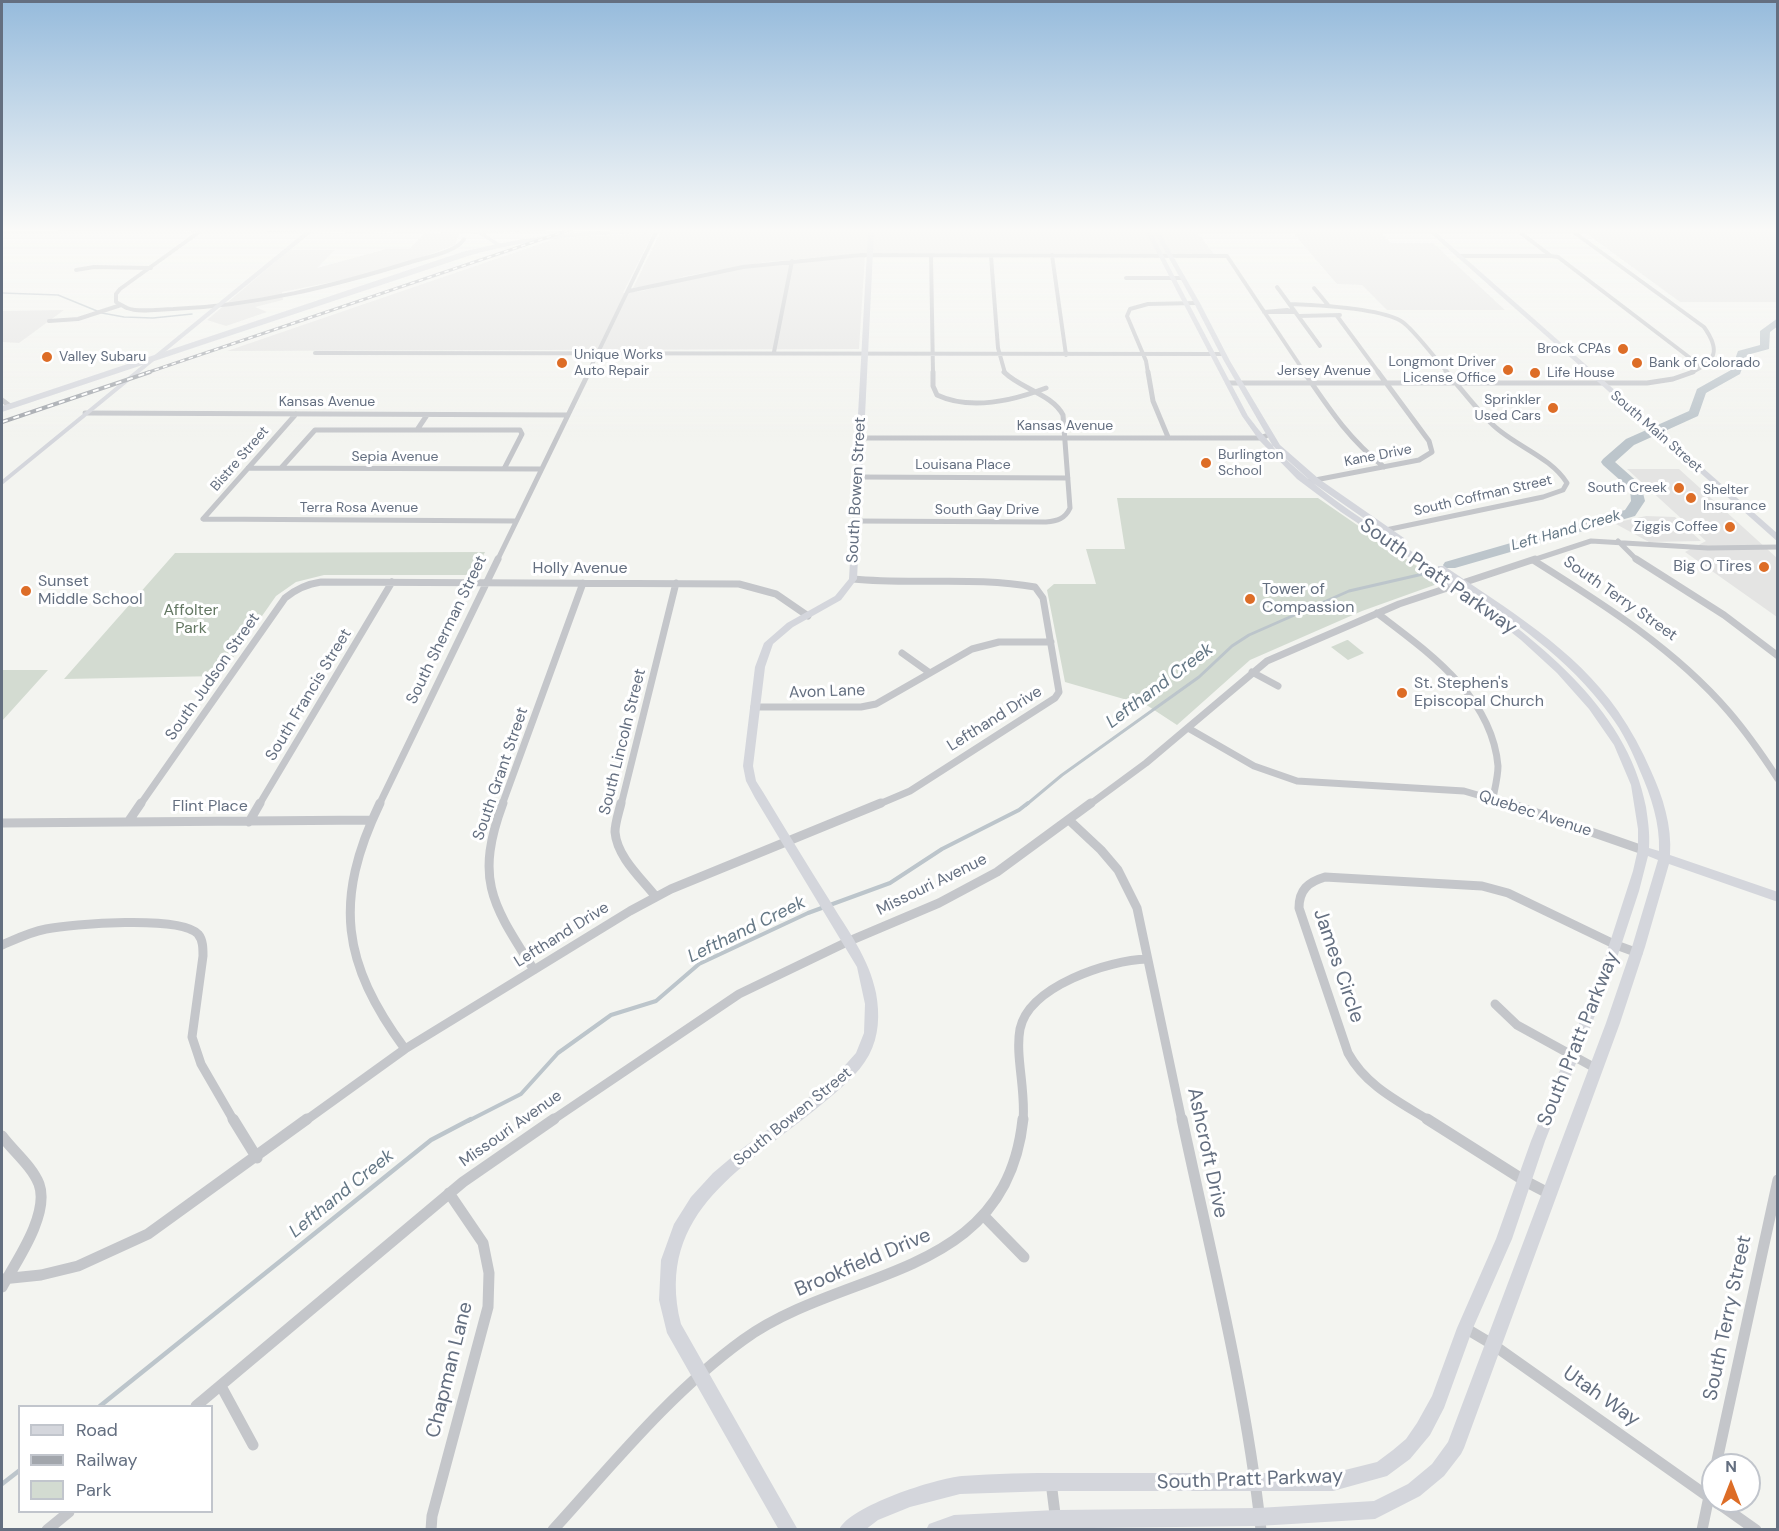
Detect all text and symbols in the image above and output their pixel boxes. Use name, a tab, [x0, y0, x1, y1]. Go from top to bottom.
place label: Brock CPAs	[1537, 341, 1611, 357]
marker: Brock CPAs	[1616, 342, 1630, 356]
place label: Unique Works Auto Repair	[574, 347, 663, 380]
place label: Valley Subaru	[59, 349, 146, 365]
marker: Valley Subaru	[40, 350, 54, 364]
place label: Longmont Driver License Office	[1388, 354, 1496, 386]
place label: Bank of Colorado	[1649, 355, 1760, 371]
marker: Unique Works Auto Repair	[555, 356, 569, 370]
marker: Bank of Colorado	[1630, 356, 1644, 370]
street label: Jersey Avenue	[1277, 363, 1371, 379]
marker: Longmont Driver License Office	[1501, 363, 1515, 377]
place label: Life House	[1547, 365, 1615, 381]
marker: Life House	[1528, 366, 1542, 380]
street label: South Main Street	[1607, 388, 1705, 476]
place label: Sprinkler Used Cars	[1474, 392, 1541, 424]
street label: Kansas Avenue	[279, 394, 375, 410]
marker: Sprinkler Used Cars	[1546, 401, 1560, 415]
street label: South Bowen Street	[844, 416, 870, 564]
street label: Kansas Avenue	[1017, 418, 1113, 434]
street label: Bistre Street	[207, 423, 273, 495]
street label: Kane Drive	[1343, 441, 1413, 471]
place label: Burlington School	[1218, 447, 1284, 479]
street label: Sepia Avenue	[351, 449, 439, 465]
marker: Burlington School	[1199, 456, 1213, 470]
street label: Louisana Place	[915, 457, 1011, 473]
street label: South Coffman Street	[1412, 472, 1554, 520]
place label: South Creek	[1587, 480, 1667, 496]
marker: South Creek	[1672, 481, 1686, 495]
place label: Shelter Insurance	[1703, 482, 1766, 514]
marker: Shelter Insurance	[1684, 491, 1698, 505]
street label: Terra Rosa Avenue	[300, 500, 418, 516]
street label: South Gay Drive	[935, 502, 1039, 518]
water label: Left Hand Creek	[1509, 507, 1623, 555]
street label: South Pratt Parkway	[1355, 514, 1521, 640]
place label: Ziggis Coffee	[1634, 519, 1718, 535]
marker: Ziggis Coffee	[1723, 520, 1737, 534]
street label: South Sherman Street	[403, 553, 491, 707]
street label: South Terry Street	[1559, 553, 1681, 645]
place label: Big O Tires	[1673, 557, 1752, 577]
street label: Holly Avenue	[532, 559, 628, 579]
marker: Big O Tires	[1757, 560, 1771, 574]
place label: Sunset Middle School	[38, 572, 142, 610]
place label: Tower of Compassion	[1262, 580, 1355, 618]
marker: Sunset Middle School	[19, 584, 33, 598]
marker: Tower of Compassion	[1243, 592, 1257, 606]
park label: Affolter Park	[163, 601, 219, 639]
street label: South Judson Street	[162, 610, 264, 744]
street label: South Francis Street	[262, 625, 356, 765]
water label: Lefthand Creek	[1102, 639, 1218, 733]
street label: South Lincoln Street	[596, 667, 650, 817]
place label: St. Stephen's Episcopal Church	[1414, 674, 1544, 712]
street label: Avon Lane	[789, 681, 865, 703]
street label: Lefthand Drive	[944, 682, 1046, 756]
marker: St. Stephen's Episcopal Church	[1395, 686, 1409, 700]
street label: South Grant Street	[469, 705, 533, 843]
street label: Quebec Avenue	[1476, 787, 1594, 841]
street label: Flint Place	[172, 797, 248, 817]
street label: Missouri Avenue	[874, 850, 990, 920]
water label: Lefthand Creek	[685, 892, 809, 968]
street label: Lefthand Drive	[511, 898, 613, 972]
street label: James Circle	[1307, 906, 1369, 1026]
street label: South Pratt Parkway	[1533, 948, 1625, 1130]
street label: South Bowen Street	[730, 1064, 856, 1170]
street label: Ashcroft Drive	[1181, 1086, 1233, 1220]
street label: Missouri Avenue	[456, 1087, 566, 1171]
water label: Lefthand Creek	[285, 1145, 399, 1243]
street label: Brookfield Drive	[791, 1224, 935, 1302]
street label: South Terry Street	[1699, 1233, 1757, 1403]
street label: Chapman Lane	[422, 1300, 478, 1440]
street label: Utah Way	[1558, 1362, 1644, 1432]
legend	[18, 1405, 213, 1513]
text: Road	[76, 1418, 118, 1442]
text: Railway	[76, 1448, 138, 1472]
north arrow	[1701, 1453, 1761, 1513]
text: N	[1725, 1456, 1737, 1477]
street label: South Pratt Parkway	[1156, 1465, 1344, 1495]
text: Park	[76, 1478, 112, 1502]

